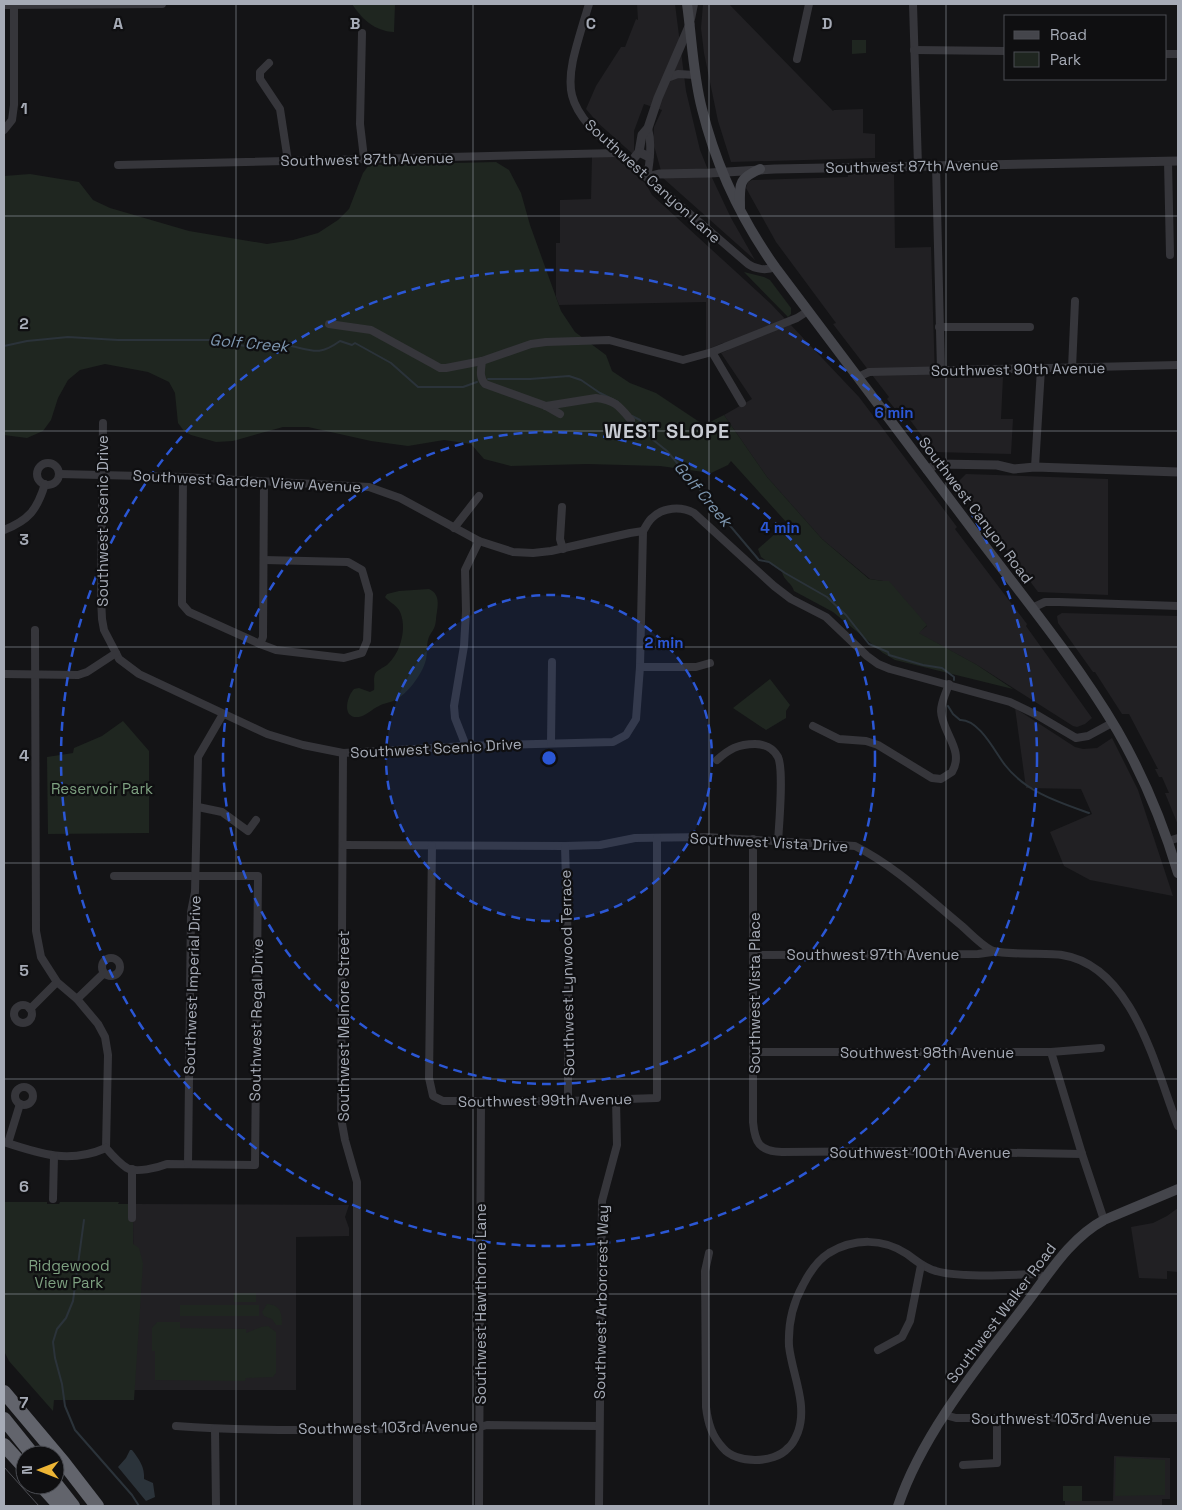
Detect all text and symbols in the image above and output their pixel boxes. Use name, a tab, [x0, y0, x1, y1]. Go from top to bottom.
text: A	[113, 13, 123, 34]
text: B	[350, 13, 360, 34]
text: C	[586, 13, 596, 34]
text: D	[822, 13, 832, 34]
legend	[1004, 15, 1167, 80]
text: Road	[1050, 25, 1087, 44]
text: Park	[1050, 50, 1081, 69]
text: 1	[20, 98, 28, 119]
street label: Southwest Canyon Lane	[581, 115, 725, 247]
street label: Southwest 87th Avenue	[280, 148, 454, 170]
street label: Southwest 87th Avenue	[825, 155, 999, 177]
text: 2	[19, 313, 29, 334]
water label: Golf Creek	[209, 329, 292, 357]
street label: Southwest 90th Avenue	[931, 358, 1105, 380]
text: 6 min	[874, 403, 914, 422]
district label: WEST SLOPE	[604, 418, 730, 444]
street label: Southwest Canyon Road	[915, 433, 1037, 587]
street label: Southwest Scenic Drive	[93, 435, 112, 607]
water label: Golf Creek	[670, 457, 738, 533]
street label: Southwest Garden View Avenue	[132, 466, 362, 496]
text: 4 min	[760, 518, 800, 537]
text: 3	[19, 529, 29, 550]
text: 2 min	[645, 633, 683, 652]
street label: Southwest Scenic Drive	[350, 734, 522, 762]
text: 4	[19, 745, 29, 766]
centre of rings	[540, 749, 558, 767]
park label: Reservoir Park	[51, 779, 153, 798]
street label: Southwest Vista Drive	[689, 828, 849, 856]
street label: Southwest Lynwood Terrace	[556, 870, 578, 1076]
street label: Southwest Imperial Drive	[179, 895, 205, 1075]
street label: Southwest Vista Place	[745, 912, 764, 1074]
street label: Southwest Melnore Street	[334, 930, 353, 1121]
street label: Southwest Regal Drive	[245, 938, 267, 1102]
street label: Southwest 97th Avenue	[787, 945, 960, 964]
text: 5	[19, 960, 29, 981]
street label: Southwest 98th Avenue	[840, 1043, 1014, 1062]
street label: Southwest 99th Avenue	[458, 1089, 632, 1111]
street label: Southwest 100th Avenue	[829, 1143, 1011, 1162]
text: 6	[19, 1176, 29, 1197]
street label: Southwest Hawthorne Lane	[471, 1203, 490, 1405]
street label: Southwest Arborcrest Way	[590, 1205, 612, 1399]
street label: Southwest Walker Road	[942, 1239, 1060, 1387]
park label: Ridgewood View Park	[28, 1256, 110, 1292]
text: 7	[20, 1392, 29, 1413]
street label: Southwest 103rd Avenue	[971, 1409, 1151, 1428]
street label: Southwest 103rd Avenue	[298, 1416, 478, 1438]
north arrow	[15, 1445, 65, 1495]
text: N	[18, 1465, 36, 1475]

